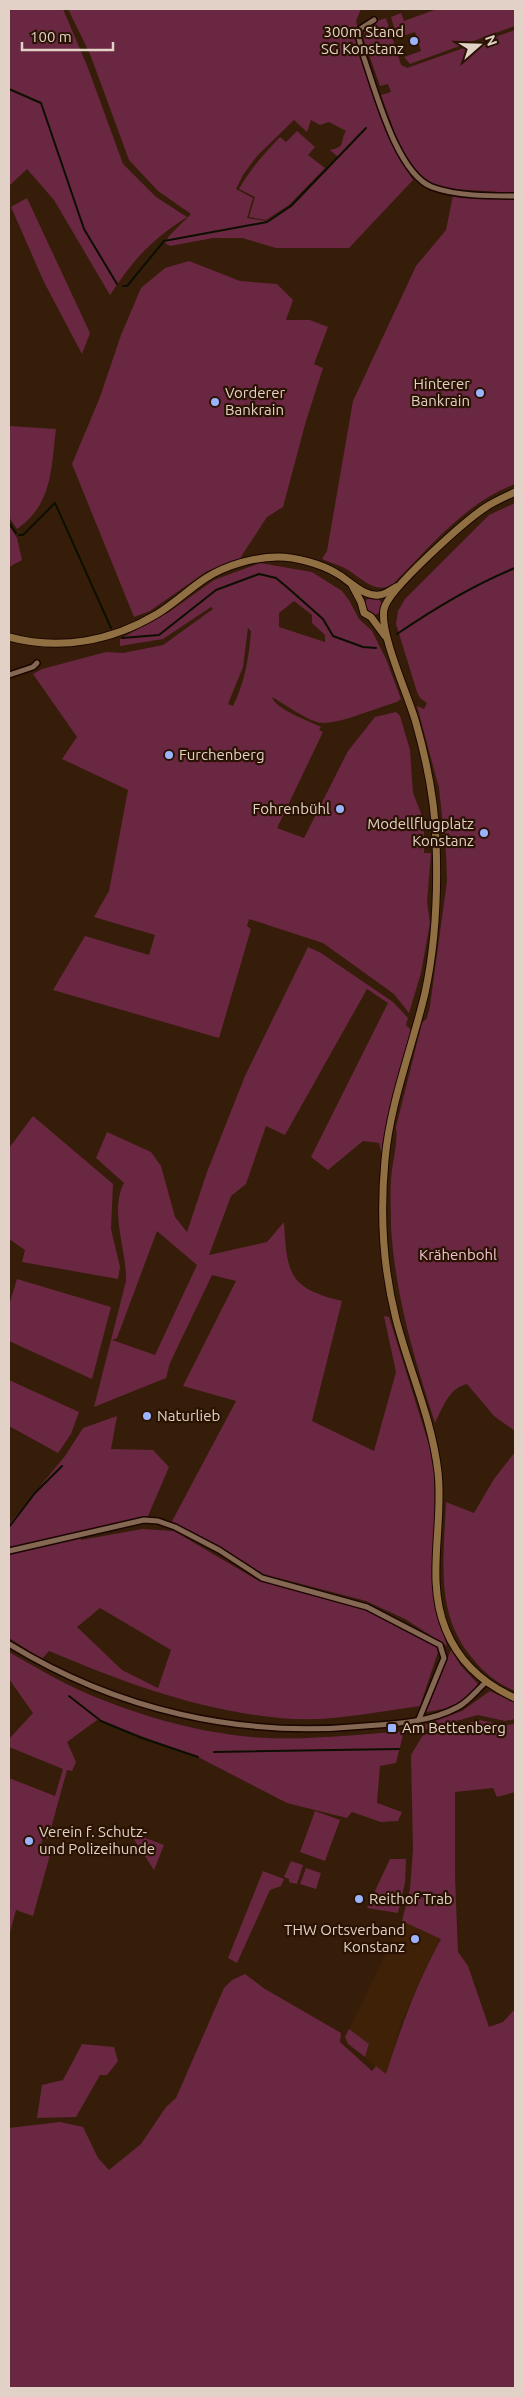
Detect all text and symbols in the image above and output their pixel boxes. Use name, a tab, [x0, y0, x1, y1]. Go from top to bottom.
scale bar	[22, 20, 114, 52]
north arrow	[454, 20, 504, 70]
place label: 300m Stand SG Konstanz	[321, 23, 404, 57]
text: 100 m	[30, 28, 72, 45]
text: N	[482, 33, 501, 48]
marker: 300m Stand SG Konstanz	[408, 35, 420, 47]
place label: Hinterer Bankrain	[411, 375, 470, 409]
place label: Vorderer Bankrain	[225, 384, 285, 418]
marker: Hinterer Bankrain	[474, 387, 486, 399]
marker: Vorderer Bankrain	[209, 396, 221, 408]
place label: Furchenberg	[179, 746, 265, 763]
marker: Furchenberg	[163, 749, 175, 761]
place label: Fohrenbühl	[252, 800, 330, 817]
marker: Fohrenbühl	[334, 803, 346, 815]
place label: Modellflugplatz Konstanz	[367, 815, 474, 849]
marker: Modellflugplatz Konstanz	[478, 827, 490, 839]
park label: Krähenbohl	[419, 1246, 497, 1263]
place label: Naturlieb	[157, 1407, 220, 1424]
marker: Naturlieb	[141, 1410, 153, 1422]
place label: Am Bettenberg	[402, 1719, 506, 1736]
marker: Am Bettenberg	[386, 1722, 398, 1734]
place label: Verein f. Schutz- und Polizeihunde	[39, 1823, 155, 1857]
marker: Verein f. Schutz- und Polizeihunde	[23, 1835, 35, 1847]
place label: Reithof Trab	[369, 1890, 453, 1907]
marker: Reithof Trab	[353, 1893, 365, 1905]
place label: THW Ortsverband Konstanz	[284, 1921, 405, 1955]
marker: THW Ortsverband Konstanz	[409, 1933, 421, 1945]

